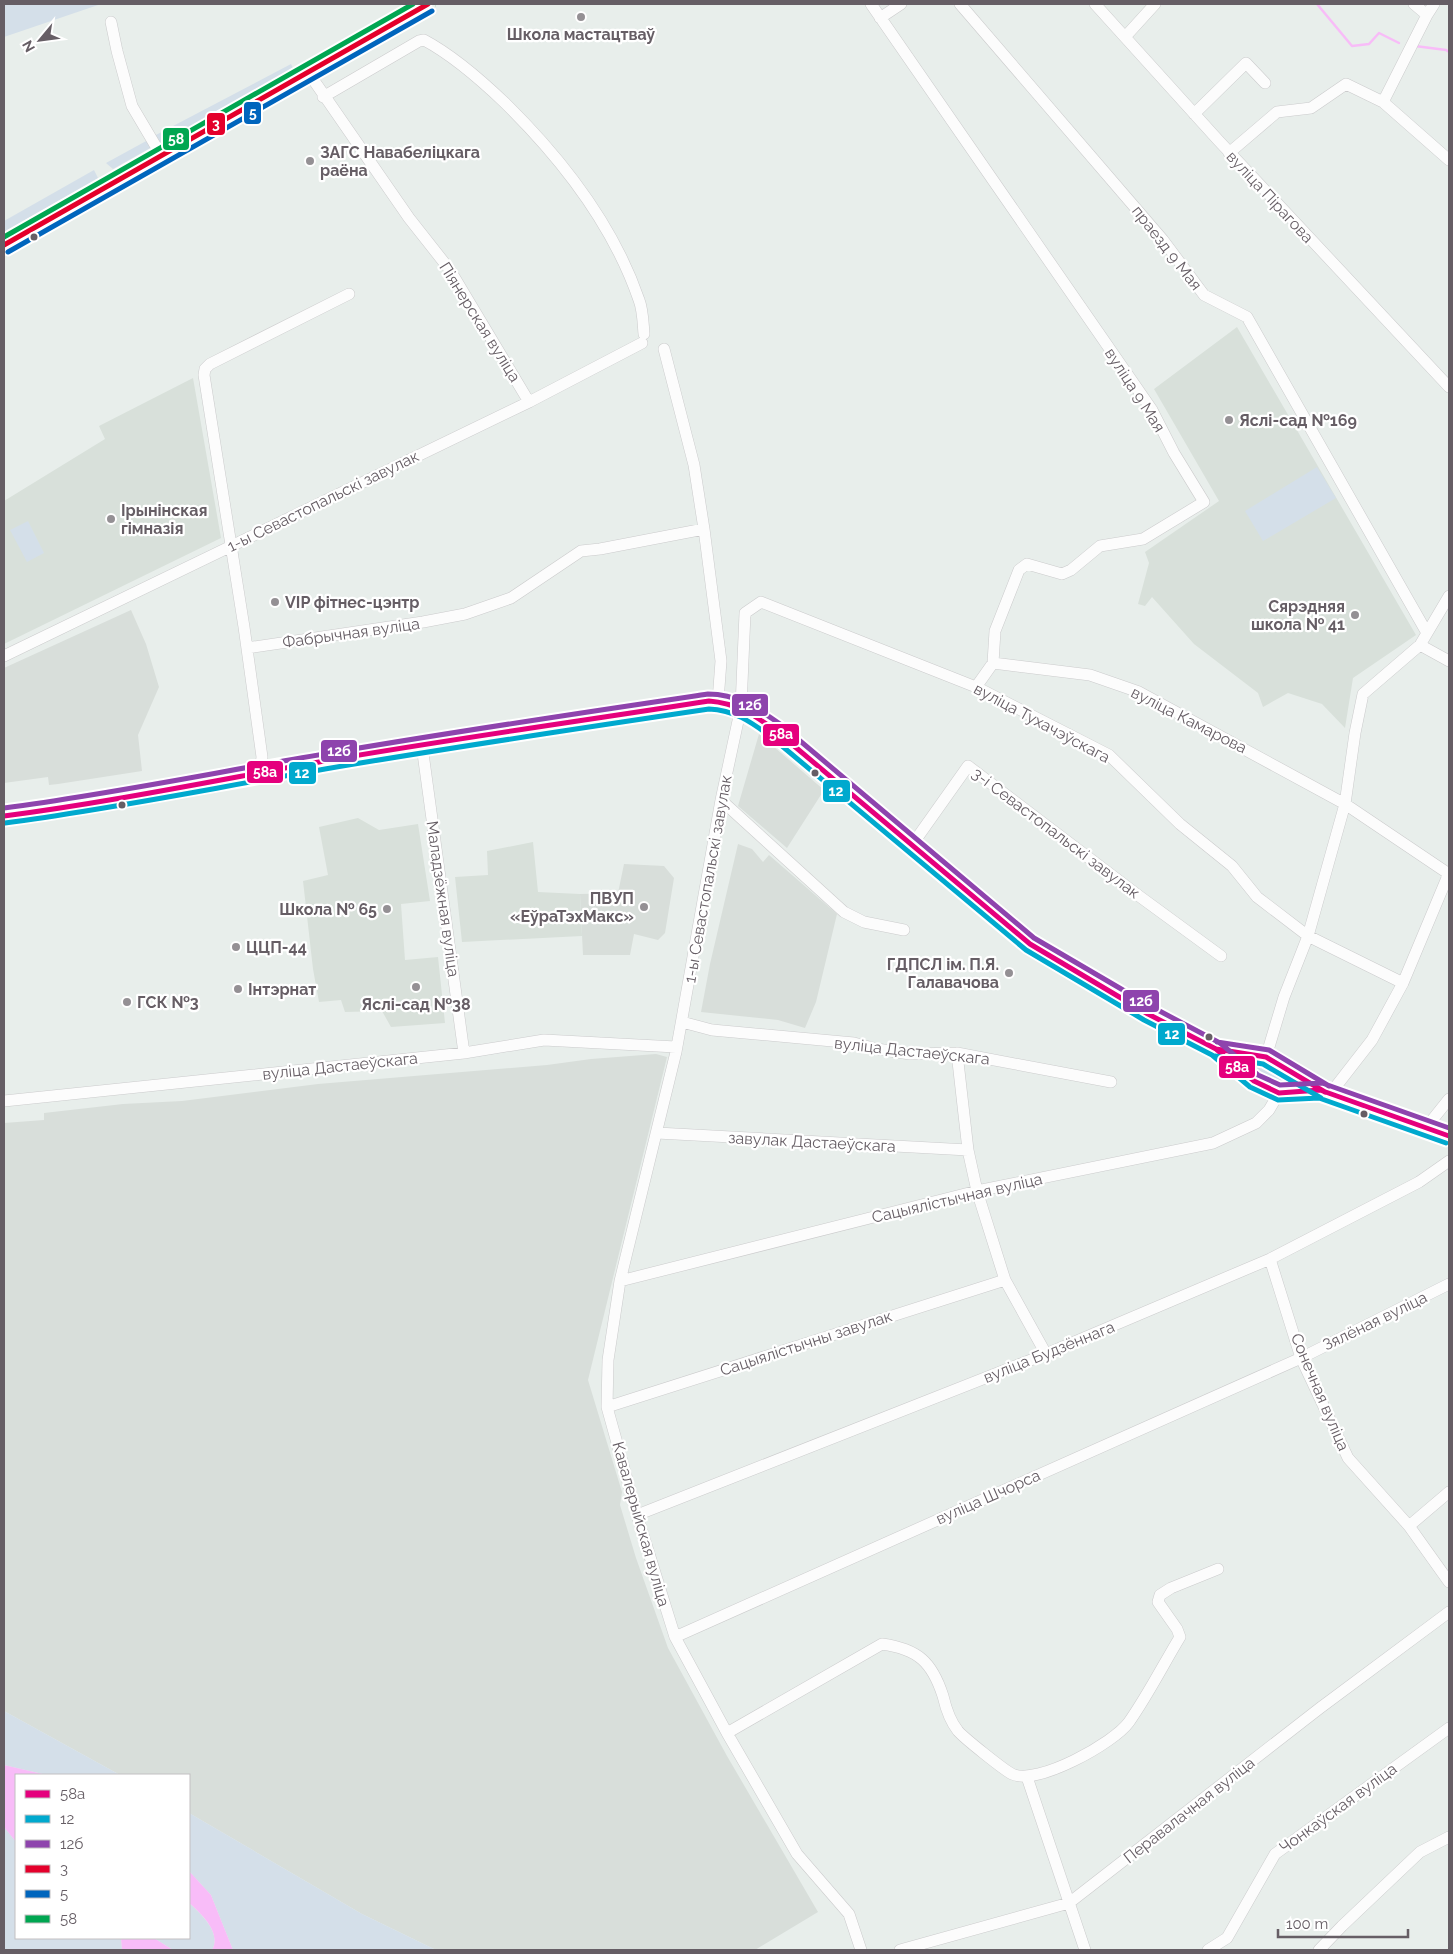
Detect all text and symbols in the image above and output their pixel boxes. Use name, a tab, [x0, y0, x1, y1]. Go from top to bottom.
marker: Школа мастацтваў	[575, 11, 587, 23]
north arrow	[15, 15, 65, 65]
place label: Школа мастацтваў	[507, 25, 655, 44]
text: N	[19, 38, 38, 55]
line badge: 5	[243, 101, 262, 125]
text: 5	[249, 105, 257, 121]
line badge: 3	[206, 112, 226, 136]
text: 3	[212, 116, 220, 132]
line badge: 58	[162, 127, 190, 151]
text: 58	[168, 131, 184, 147]
place label: ЗАГС Навабеліцкага раёна	[320, 143, 480, 180]
street label: вуліца Пірагова	[1223, 147, 1317, 247]
marker: ЗАГС Навабеліцкага раёна	[304, 155, 316, 167]
street label: праезд 9 Мая	[1128, 202, 1206, 294]
unlabelled marker	[29, 232, 39, 242]
street label: Піянерская вуліца	[435, 259, 525, 385]
street label: вуліца 9 Мая	[1101, 344, 1169, 436]
place label: Яслі-сад №169	[1239, 411, 1357, 430]
marker: Яслі-сад №169	[1223, 414, 1235, 426]
street label: 1-ы Севастопальскі завулак	[224, 446, 422, 556]
place label: Ірынінская гімназія	[121, 501, 207, 538]
marker: Ірынінская гімназія	[105, 513, 117, 525]
place label: VIP фітнес-цэнтр	[285, 593, 419, 612]
marker: VIP фітнес-цэнтр	[269, 596, 281, 608]
place label: Сярэдняя школа № 41	[1251, 597, 1345, 634]
marker: Сярэдняя школа № 41	[1349, 609, 1361, 621]
street label: Фабрычная вуліца	[281, 614, 421, 652]
street label: вуліца Тухачэўскага	[971, 679, 1113, 767]
street label: вуліца Камарова	[1128, 683, 1250, 757]
line badge: 12б	[731, 693, 769, 717]
text: 12б	[738, 697, 762, 713]
line badge: 58а	[762, 723, 800, 747]
text: 58а	[769, 726, 793, 742]
line badge: 12б	[320, 739, 358, 763]
text: 12б	[327, 743, 351, 759]
line badge: 58а	[246, 760, 284, 784]
line badge: 12	[288, 761, 317, 785]
text: 58а	[253, 764, 277, 780]
street label: 3-і Севастопальскі завулак	[968, 764, 1144, 902]
text: 12	[295, 765, 310, 781]
unlabelled marker	[810, 768, 820, 778]
street label: 1-ы Севастопальскі завулак	[680, 774, 736, 984]
line badge: 12	[822, 779, 851, 803]
text: 12	[829, 783, 844, 799]
unlabelled marker	[117, 800, 127, 810]
street label: Маладзёжная вуліца	[423, 820, 463, 978]
place label: ПВУП «ЕўраТэхМакс»	[510, 889, 634, 926]
place label: Школа № 65	[279, 900, 377, 919]
marker: ПВУП «ЕўраТэхМакс»	[638, 901, 650, 913]
marker: Школа № 65	[381, 903, 393, 915]
place label: ЦЦП-44	[246, 938, 307, 957]
marker: ЦЦП-44	[230, 941, 242, 953]
place label: ГДПСЛ ім. П.Я. Галавачова	[887, 955, 999, 992]
marker: ГДПСЛ ім. П.Я. Галавачова	[1003, 967, 1015, 979]
place label: Інтэрнат	[248, 980, 316, 999]
marker: Яслі-сад №38	[410, 981, 422, 993]
marker: Інтэрнат	[232, 983, 244, 995]
line badge: 12б	[1122, 989, 1160, 1013]
place label: ГСК №3	[137, 993, 199, 1012]
text: 12б	[1129, 993, 1153, 1009]
place label: Яслі-сад №38	[361, 995, 471, 1014]
marker: ГСК №3	[121, 996, 133, 1008]
line badge: 12	[1157, 1022, 1186, 1046]
text: 12	[1165, 1026, 1180, 1042]
unlabelled marker	[1204, 1032, 1214, 1042]
street label: вуліца Дастаеўскага	[833, 1033, 991, 1069]
street label: вуліца Дастаеўскага	[261, 1048, 419, 1084]
line badge: 58а	[1218, 1055, 1256, 1079]
text: 58а	[1225, 1059, 1249, 1075]
unlabelled marker	[1359, 1109, 1369, 1119]
street label: завулак Дастаеўскага	[728, 1128, 896, 1156]
street label: Сацыялістычная вуліца	[870, 1169, 1044, 1227]
street label: Зялёная вуліца	[1320, 1288, 1430, 1354]
street label: Сацыялістычны завулак	[718, 1306, 894, 1380]
street label: вуліца Будзённага	[981, 1317, 1117, 1387]
street label: Сонечная вуліца	[1287, 1330, 1353, 1454]
street label: Кавалерыйская вуліца	[608, 1439, 674, 1609]
street label: вуліца Шчорса	[933, 1465, 1043, 1529]
street label: Перавалачная вуліца	[1120, 1753, 1258, 1867]
street label: Чонкаўская вуліца	[1276, 1759, 1400, 1857]
legend	[15, 1774, 190, 1939]
text: 58а	[60, 1785, 85, 1803]
text: 12	[60, 1810, 74, 1828]
text: 12б	[60, 1835, 83, 1853]
text: 3	[60, 1860, 68, 1878]
text: 5	[60, 1885, 68, 1903]
scale bar	[1278, 1906, 1408, 1938]
text: 58	[60, 1910, 77, 1928]
text: 100 m	[1286, 1915, 1328, 1933]

